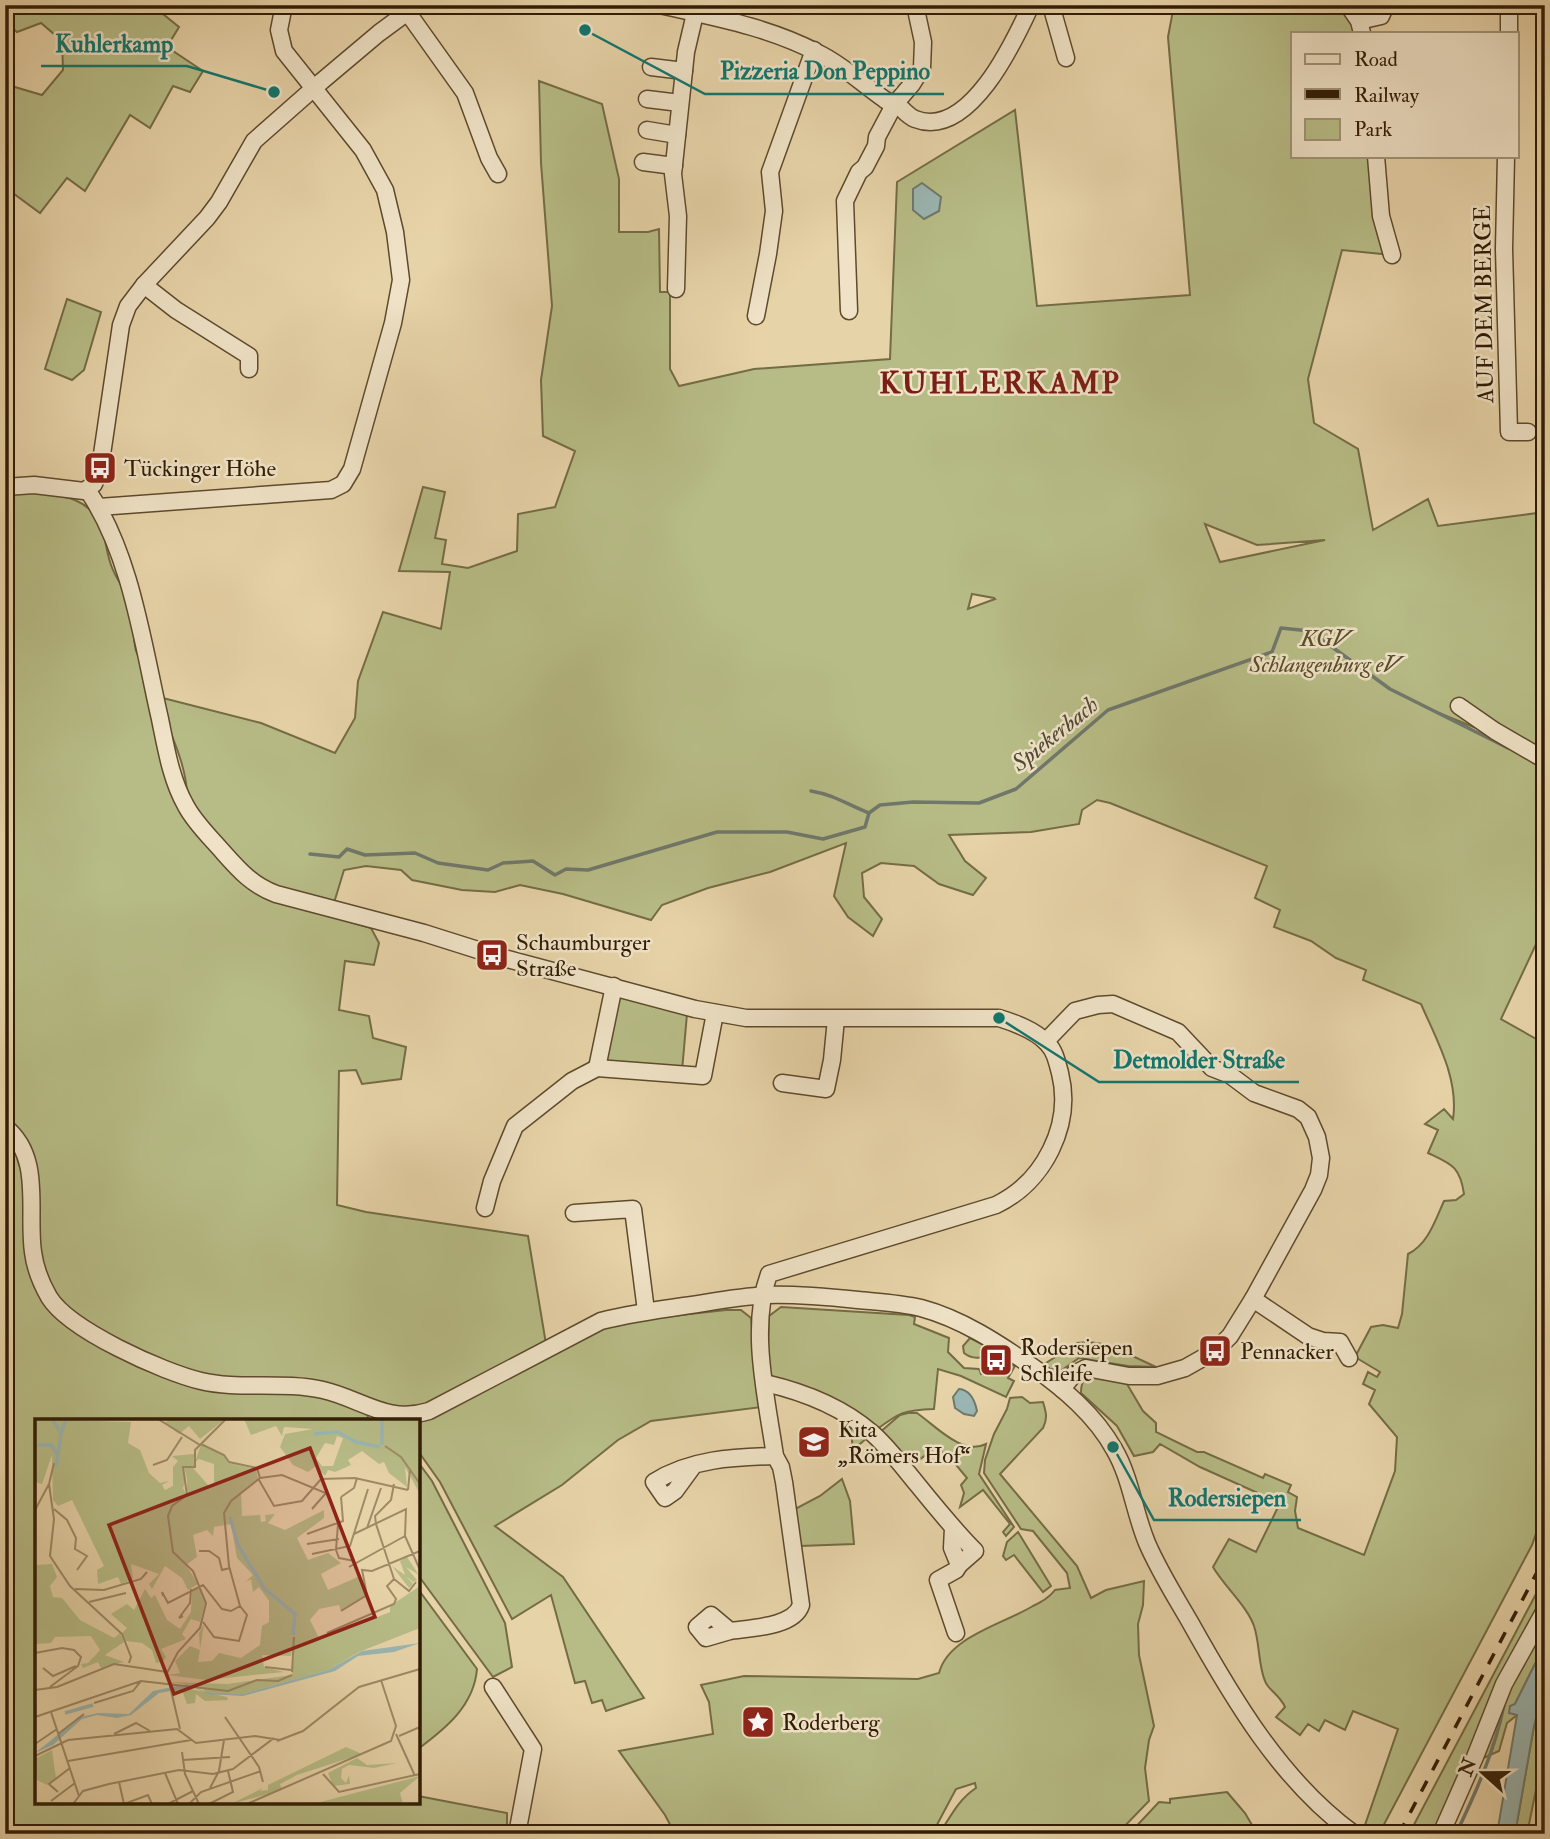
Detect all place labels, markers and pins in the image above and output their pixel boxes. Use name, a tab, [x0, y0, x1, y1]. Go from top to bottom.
callout: Kuhlerkamp	[41, 21, 187, 66]
callout: Pizzeria Don Peppino	[705, 49, 944, 94]
bus stop icon: Tückinger Höhe	[81, 449, 119, 487]
place label: Tückinger Höhe	[124, 454, 277, 483]
place label: Schaumburger Straße	[516, 928, 651, 983]
bus stop icon: Schaumburger Straße	[473, 936, 511, 974]
callout: Detmolder Straße	[1099, 1037, 1299, 1082]
bus stop icon: Pennacker	[1196, 1332, 1234, 1370]
place label: Rodersiepen Schleife	[1020, 1333, 1134, 1388]
place label: Pennacker	[1240, 1337, 1334, 1366]
bus stop icon: Rodersiepen Schleife	[977, 1341, 1015, 1379]
place label: Kita „Römers Hof“	[837, 1415, 971, 1470]
school or university icon: Kita „Römers Hof“	[795, 1423, 833, 1461]
callout: Rodersiepen	[1154, 1475, 1301, 1520]
place icon: Roderberg	[739, 1703, 777, 1741]
place label: Roderberg	[782, 1708, 880, 1737]

